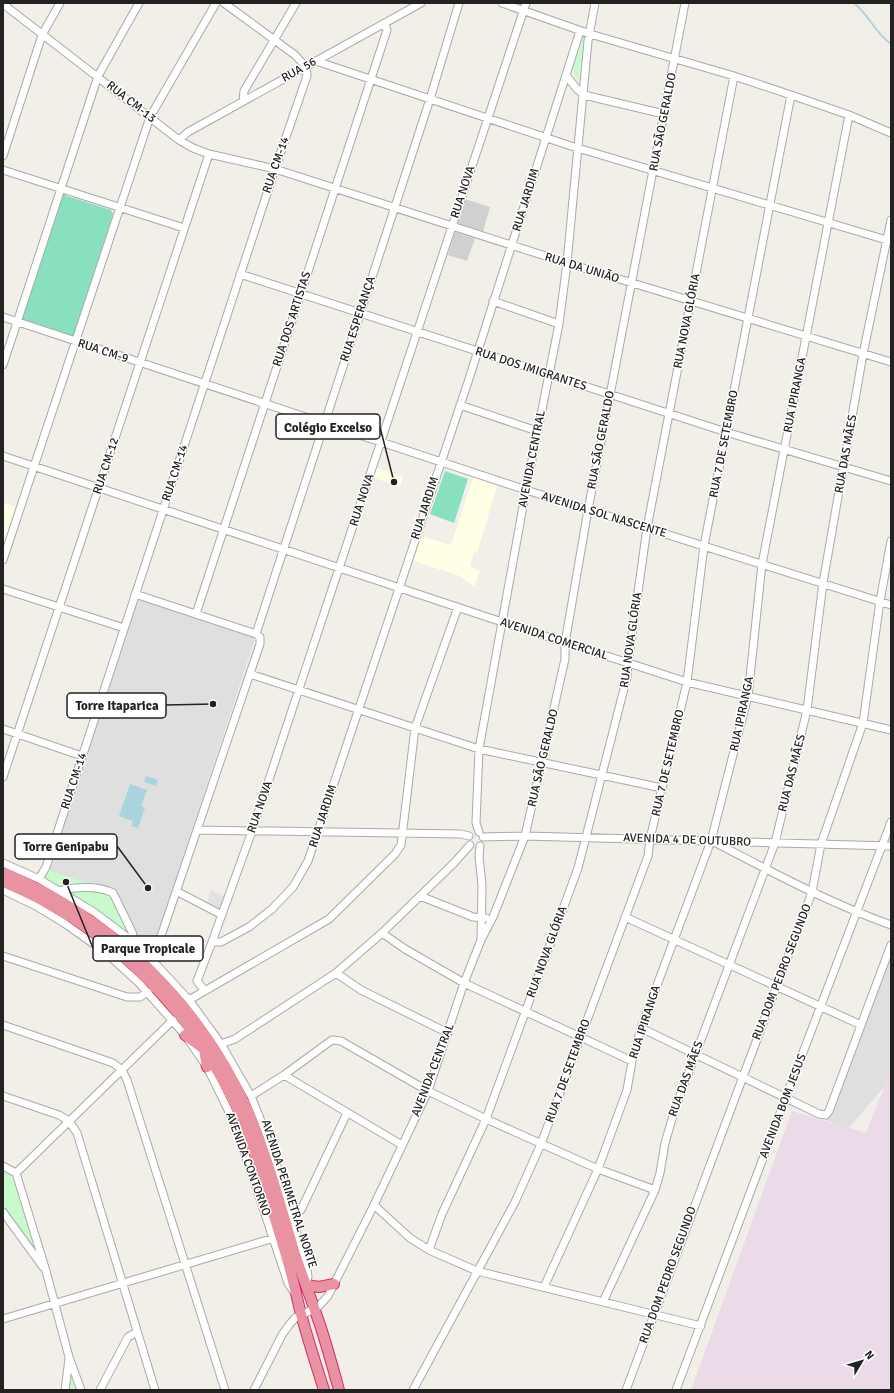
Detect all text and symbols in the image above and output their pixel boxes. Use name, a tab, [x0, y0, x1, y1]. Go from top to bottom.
street label: RUA 56	[279, 54, 319, 86]
street label: RUA SÃO GERALDO	[646, 71, 680, 173]
street label: RUA CM-13	[103, 78, 159, 126]
street label: RUA CM-14	[259, 134, 293, 195]
street label: RUA NOVA	[447, 163, 479, 220]
street label: RUA JARDIM	[509, 166, 543, 234]
street label: RUA DA UNIÃO	[543, 250, 621, 286]
street label: RUA DOS ARTISTAS	[270, 269, 315, 368]
street label: RUA NOVA GLÓRIA	[670, 272, 704, 370]
street label: RUA ESPERANÇA	[337, 274, 379, 364]
street label: RUA CM-9	[76, 336, 130, 366]
street label: RUA DOS IMIGRANTES	[473, 344, 589, 394]
street label: RUA IPIRANGA	[780, 355, 810, 434]
street label: RUA SÃO GERALDO	[584, 389, 618, 491]
street label: RUA 7 DE SETEMBRO	[706, 389, 742, 499]
street label: AVENIDA CENTRAL	[515, 409, 549, 509]
street label: RUA DAS MÃES	[832, 413, 860, 494]
callout: Colégio Excelso	[276, 414, 380, 439]
text: Colégio Excelso	[284, 420, 372, 436]
street label: RUA CM-12	[90, 436, 122, 496]
street label: RUA CM-14	[159, 442, 191, 503]
street label: RUA NOVA	[346, 471, 378, 528]
street label: RUA JARDIM	[408, 475, 442, 541]
street label: AVENIDA SOL NASCENTE	[540, 489, 669, 541]
street label: RUA NOVA GLÓRIA	[617, 590, 645, 689]
street label: AVENIDA COMERCIAL	[498, 614, 610, 664]
street label: RUA IPIRANGA	[727, 674, 757, 753]
callout: Torre Itaparica	[67, 693, 166, 718]
text: Torre Itaparica	[75, 698, 159, 714]
street label: RUA SÃO GERALDO	[524, 707, 562, 808]
street label: RUA 7 DE SETEMBRO	[648, 708, 688, 818]
street label: RUA DAS MÃES	[775, 732, 809, 813]
street label: RUA CM-14	[58, 750, 90, 811]
street label: RUA NOVA	[244, 778, 276, 835]
street label: RUA JARDIM	[306, 783, 340, 849]
street label: AVENIDA 4 DE OUTUBRO	[623, 830, 751, 850]
callout: Torre Genipabu	[15, 834, 117, 859]
text: Torre Genipabu	[23, 839, 109, 855]
street label: RUA DOM PEDRO SEGUNDO	[749, 902, 815, 1042]
street label: RUA NOVA GLÓRIA	[523, 903, 571, 1000]
callout: Parque Tropicale	[93, 936, 203, 961]
text: Parque Tropicale	[101, 941, 196, 957]
street label: RUA IPIRANGA	[626, 983, 664, 1061]
street label: RUA 7 DE SETEMBRO	[542, 1017, 594, 1125]
street label: AVENIDA CENTRAL	[408, 1021, 458, 1119]
street label: RUA DAS MÃES	[665, 1039, 707, 1119]
street label: AVENIDA BOM JESUS	[756, 1051, 810, 1160]
street label: AVENIDA CONTORNO	[222, 1110, 274, 1218]
street label: AVENIDA PERIMETRAL NORTE	[258, 1118, 320, 1270]
street label: RUA DOM PEDRO SEGUNDO	[636, 1204, 700, 1346]
north arrow	[842, 1341, 882, 1381]
text: N	[862, 1348, 877, 1362]

